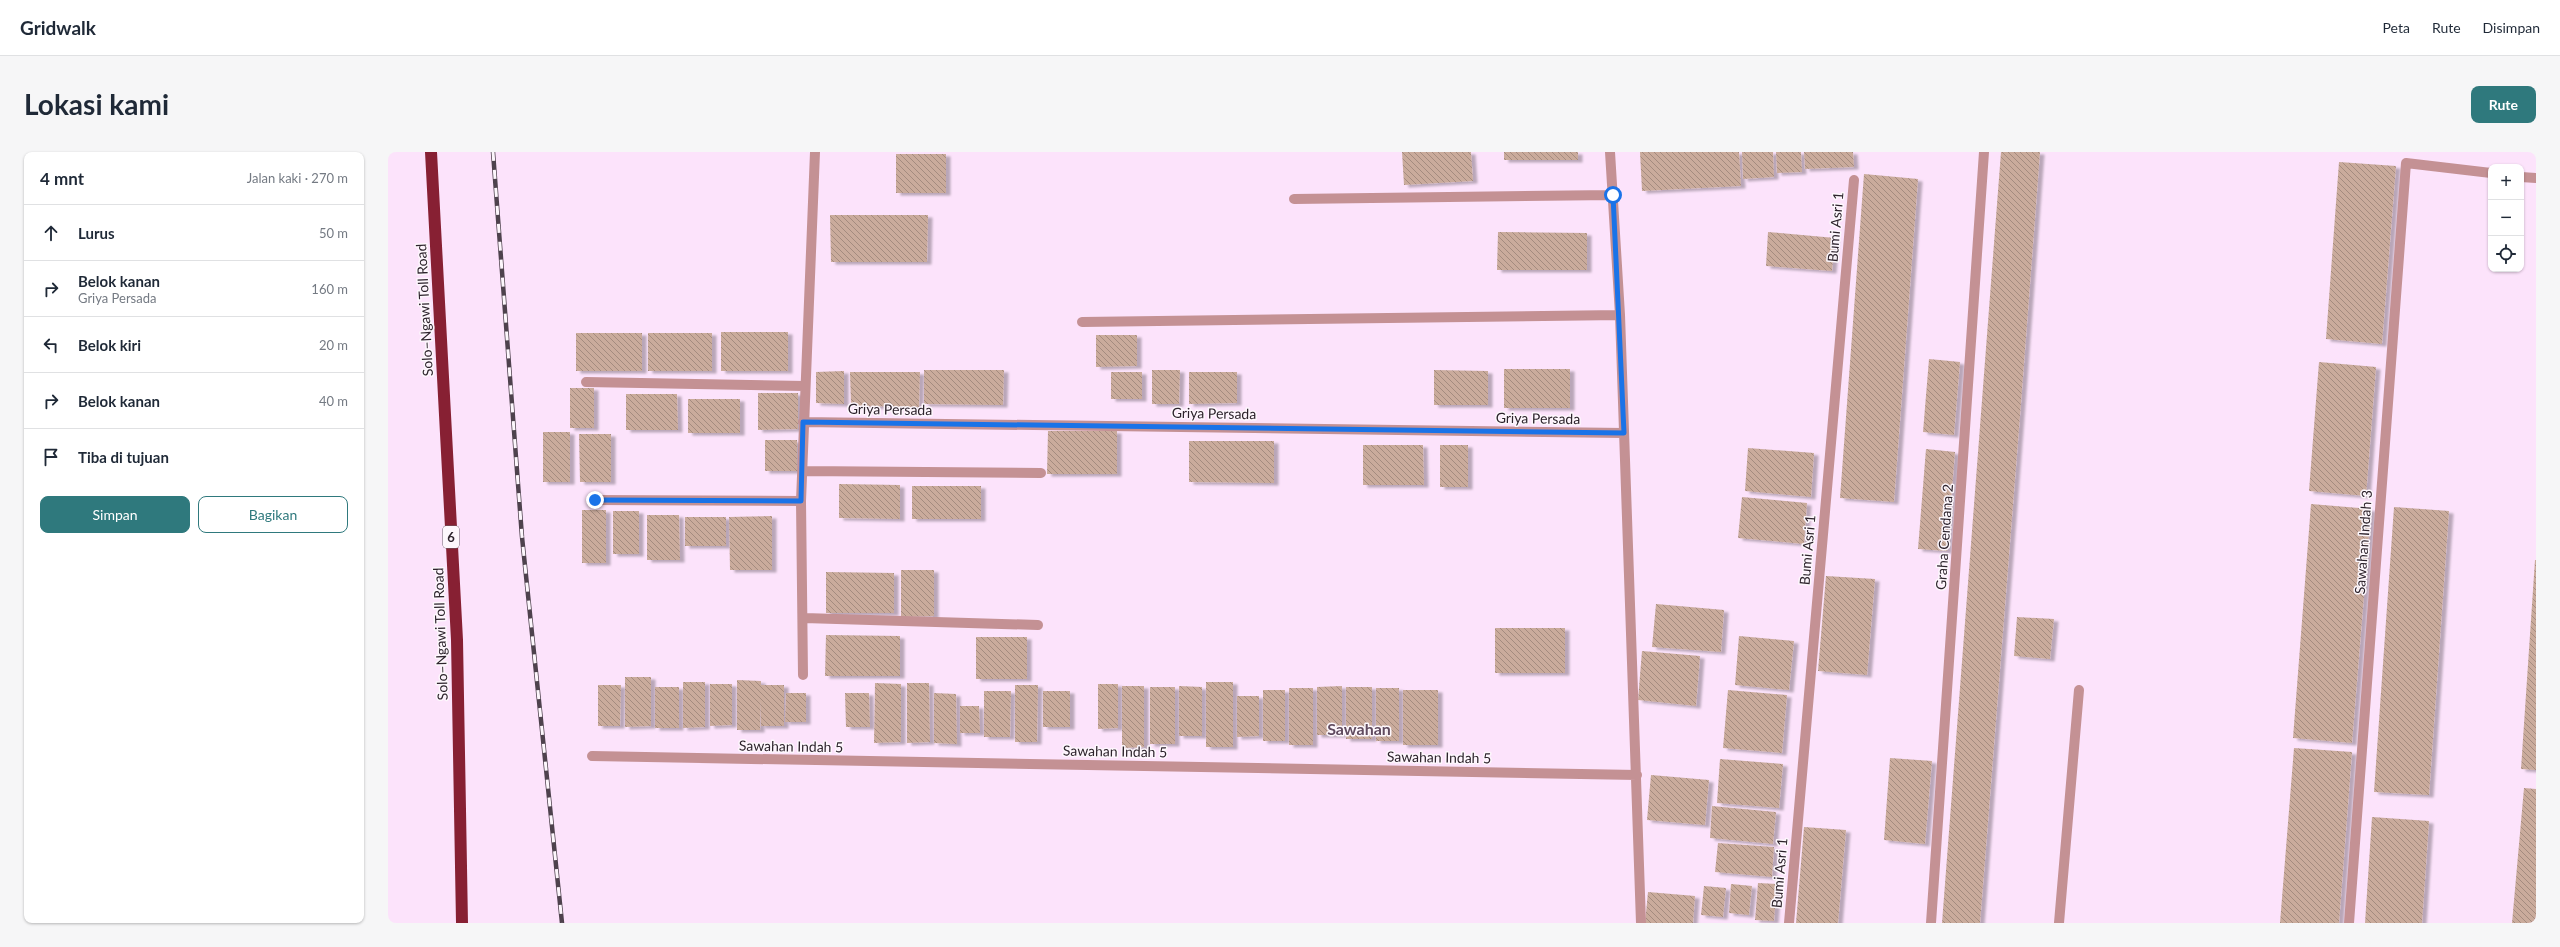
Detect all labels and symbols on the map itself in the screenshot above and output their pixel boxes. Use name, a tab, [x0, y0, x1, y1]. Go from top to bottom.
route start	[1604, 186, 1622, 204]
street label: Bumi Asri 1	[1823, 191, 1847, 263]
street label: Solo–Ngawi Toll Road	[412, 243, 436, 377]
street label: Griya Persada	[848, 400, 932, 418]
street label: Griya Persada	[1172, 404, 1256, 422]
street label: Griya Persada	[1496, 409, 1580, 427]
street label: Graha Cendana 2	[1932, 483, 1956, 591]
street label: Sawahan Indah 3	[2351, 489, 2375, 595]
route end	[586, 491, 604, 509]
street label: Bumi Asri 1	[1795, 514, 1819, 586]
road number: 6	[443, 526, 459, 548]
street label: Solo–Ngawi Toll Road	[429, 567, 451, 701]
district label: Sawahan	[1327, 719, 1391, 738]
street label: Sawahan Indah 5	[739, 737, 843, 755]
street label: Sawahan Indah 5	[1063, 742, 1167, 760]
street label: Sawahan Indah 5	[1387, 748, 1491, 766]
street label: Bumi Asri 1	[1767, 837, 1791, 909]

